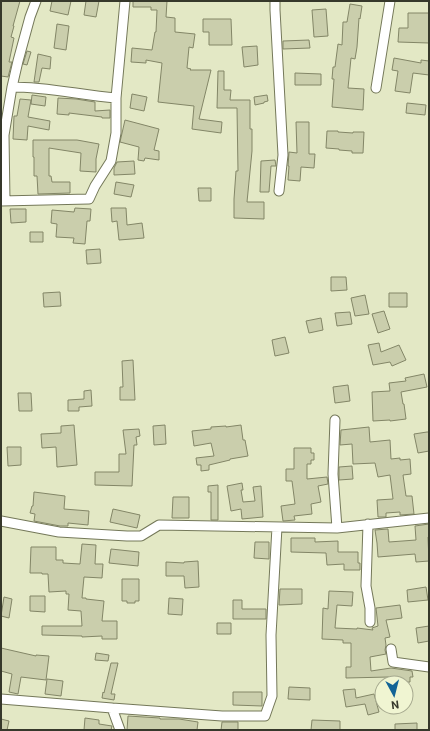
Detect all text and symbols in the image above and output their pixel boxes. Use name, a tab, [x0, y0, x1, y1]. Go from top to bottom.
north arrow	[374, 675, 414, 715]
text: N	[390, 698, 400, 711]

